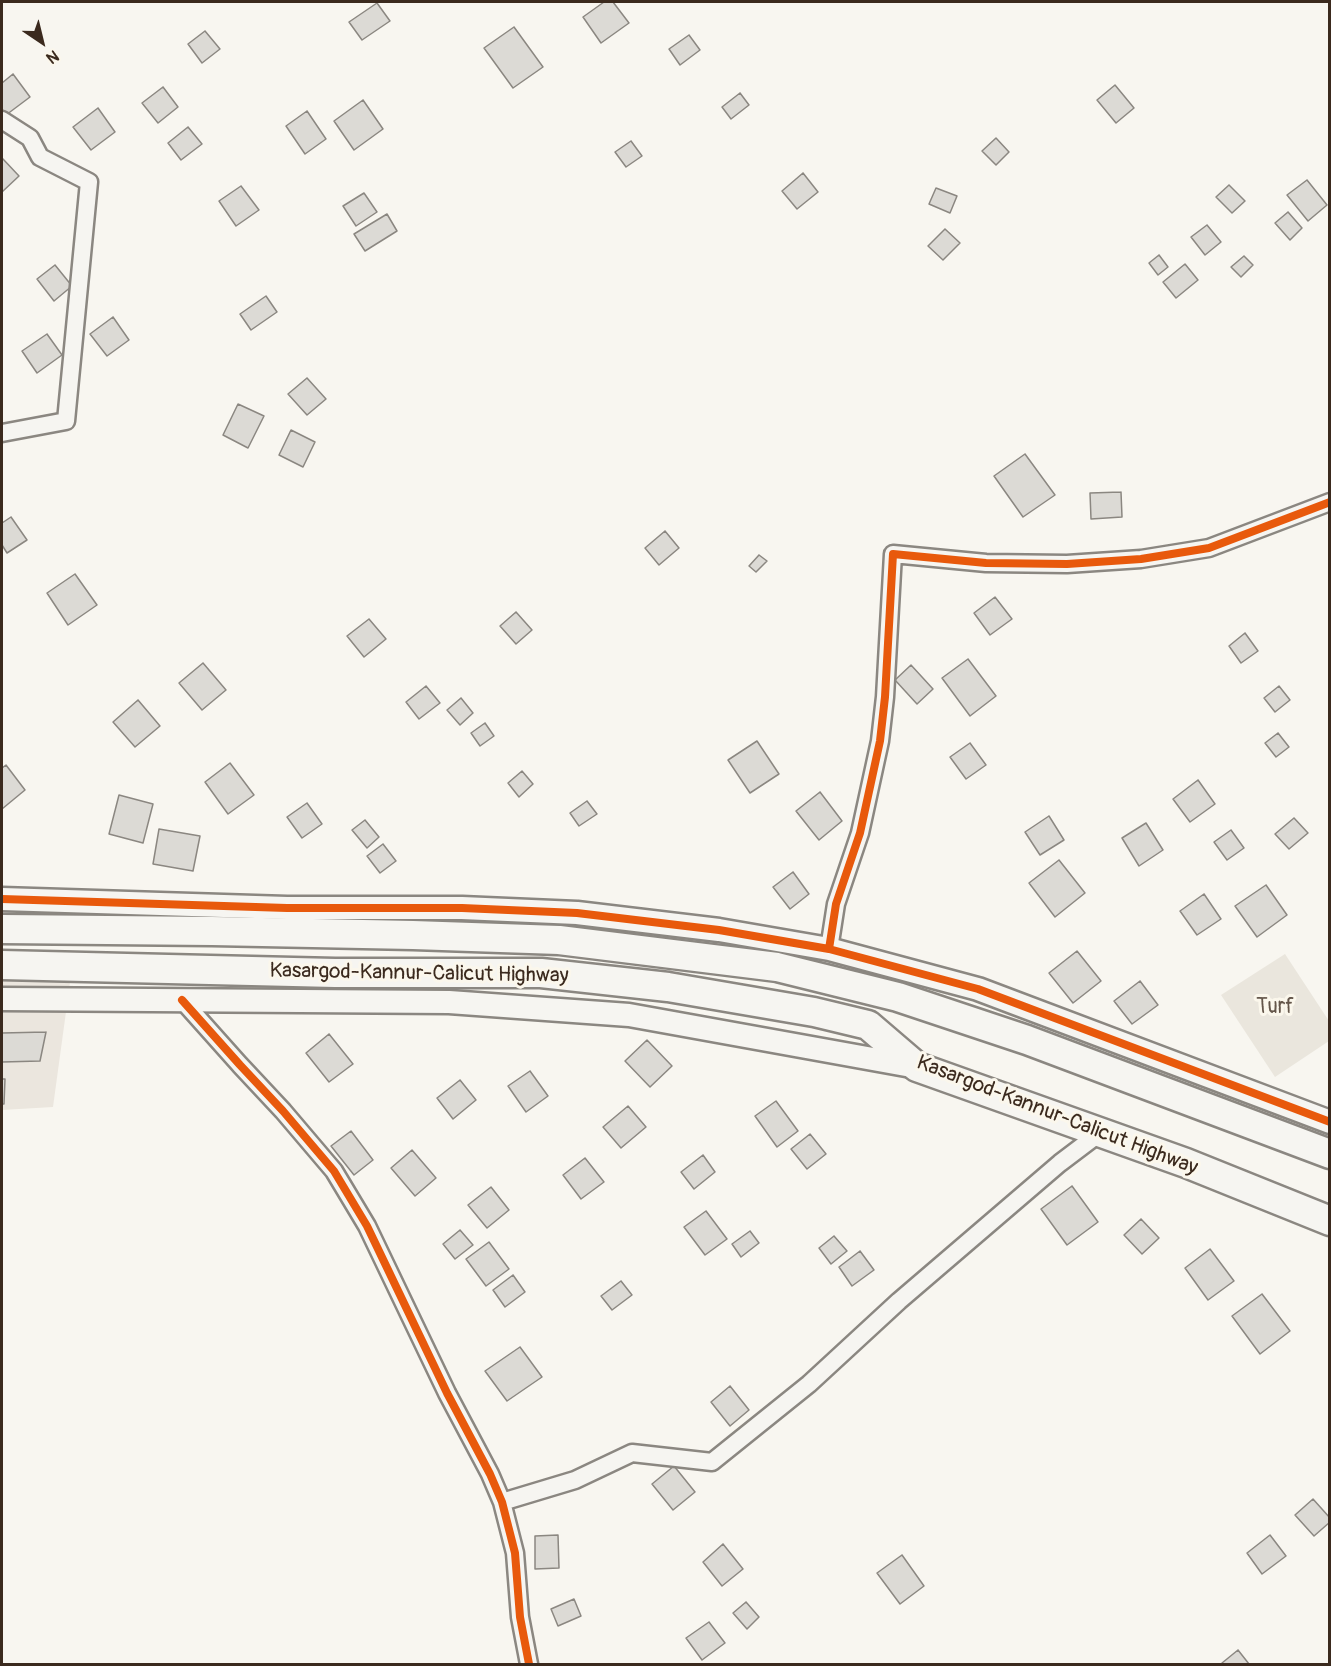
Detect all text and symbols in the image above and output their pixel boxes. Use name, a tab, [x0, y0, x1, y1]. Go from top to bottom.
north arrow	[12, 12, 72, 72]
text: N	[42, 45, 63, 68]
street label: Kasargod-Kannur-Calicut Highway	[269, 959, 569, 989]
park label: Turf	[1256, 995, 1294, 1021]
street label: Kasargod-Kannur-Calicut Highway	[913, 1051, 1201, 1181]

